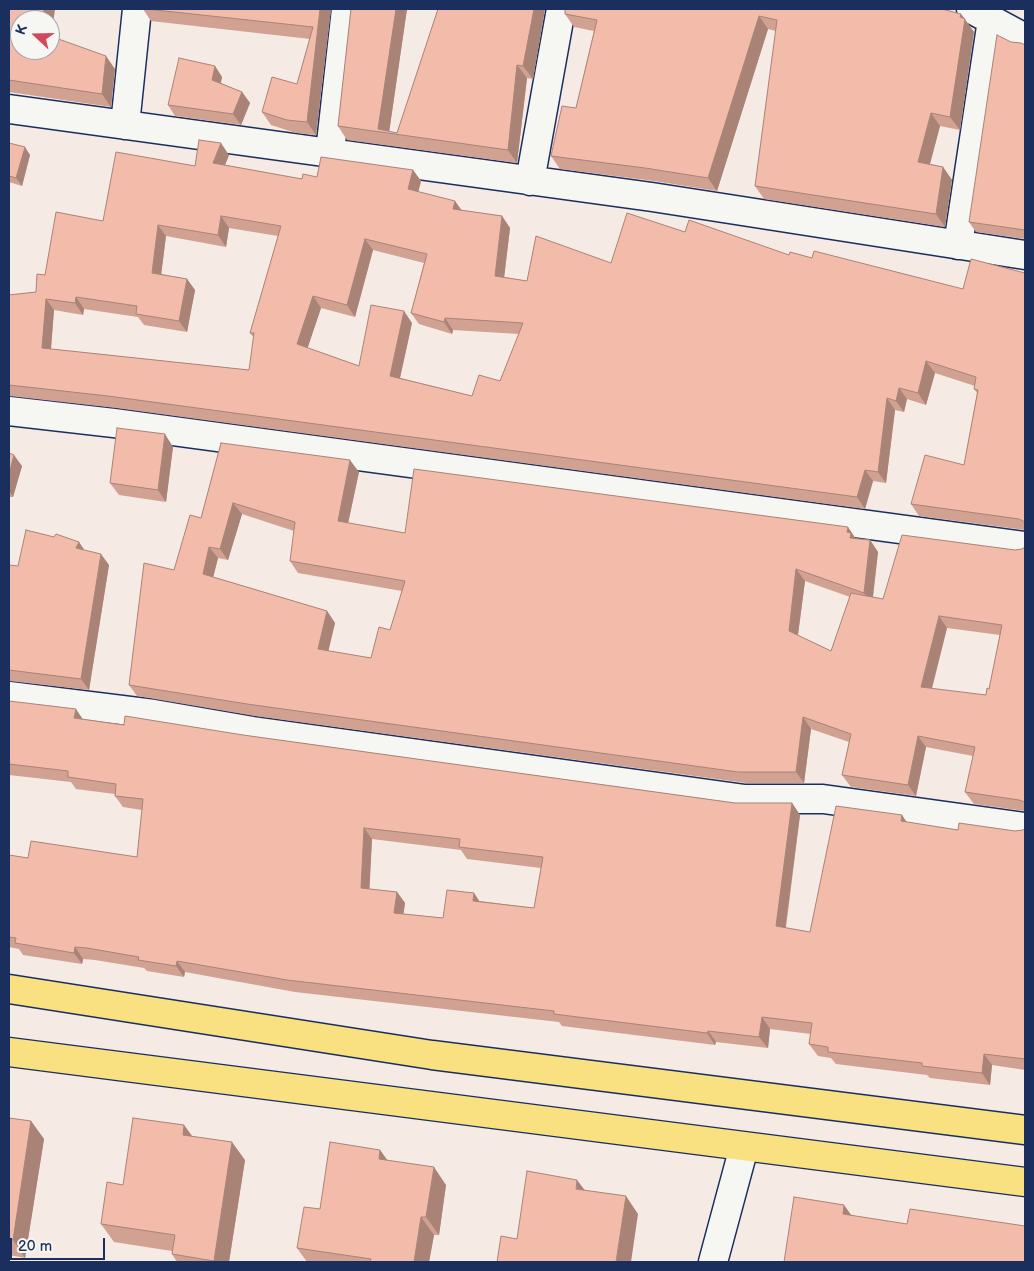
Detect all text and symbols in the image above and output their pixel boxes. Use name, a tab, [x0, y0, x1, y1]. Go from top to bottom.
north arrow	[10, 10, 60, 60]
text: K	[12, 22, 31, 37]
scale bar	[12, 1228, 108, 1260]
text: 20 m	[18, 1237, 52, 1256]

